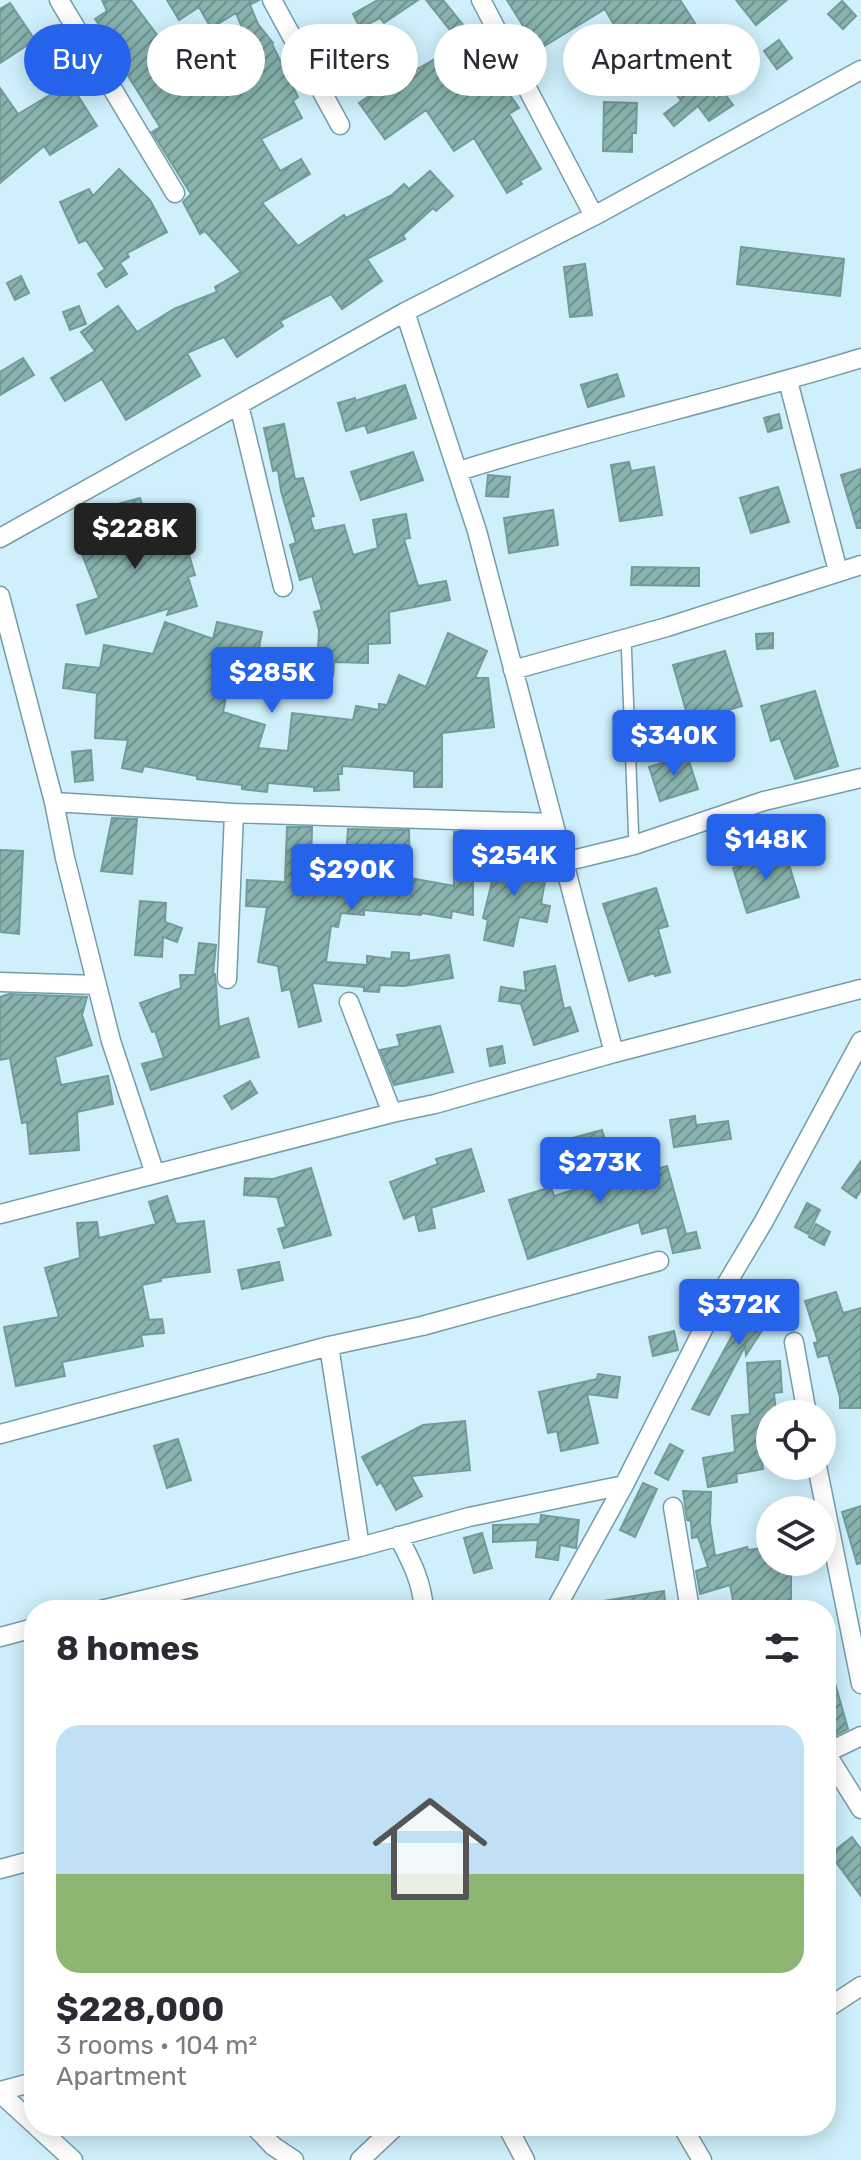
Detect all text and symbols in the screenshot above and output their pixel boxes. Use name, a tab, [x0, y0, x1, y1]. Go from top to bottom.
chip: Buy	[24, 24, 131, 96]
chip: Rent	[147, 24, 265, 96]
chip: Filters	[281, 24, 418, 96]
chip: New	[434, 24, 547, 96]
chip: Apartment	[563, 24, 760, 96]
pin: $228K	[79, 503, 191, 571]
text: $228K	[92, 513, 178, 544]
pin: $285K	[216, 647, 328, 715]
text: $285K	[229, 657, 315, 688]
pin: $340K	[618, 710, 730, 778]
text: $340K	[630, 720, 718, 751]
pin: $148K	[710, 814, 822, 882]
text: $148K	[725, 824, 807, 855]
pin: $254K	[458, 830, 570, 898]
text: $254K	[471, 840, 557, 871]
pin: $290K	[296, 844, 408, 912]
text: $290K	[309, 854, 395, 885]
pin: $273K	[544, 1137, 656, 1205]
text: $273K	[558, 1147, 642, 1178]
pin: $372K	[683, 1279, 795, 1347]
text: $372K	[697, 1289, 781, 1320]
map controls	[756, 1400, 836, 1576]
button: locate	[756, 1400, 836, 1480]
button: layers	[756, 1496, 836, 1576]
icon: filters	[760, 1626, 804, 1670]
text: 8 homes	[56, 1628, 199, 1669]
icon: home	[358, 1777, 502, 1921]
text: $228,000	[56, 1989, 224, 2030]
text: 3 rooms · 104 m²	[56, 2030, 257, 2061]
text: Apartment	[56, 2061, 187, 2092]

